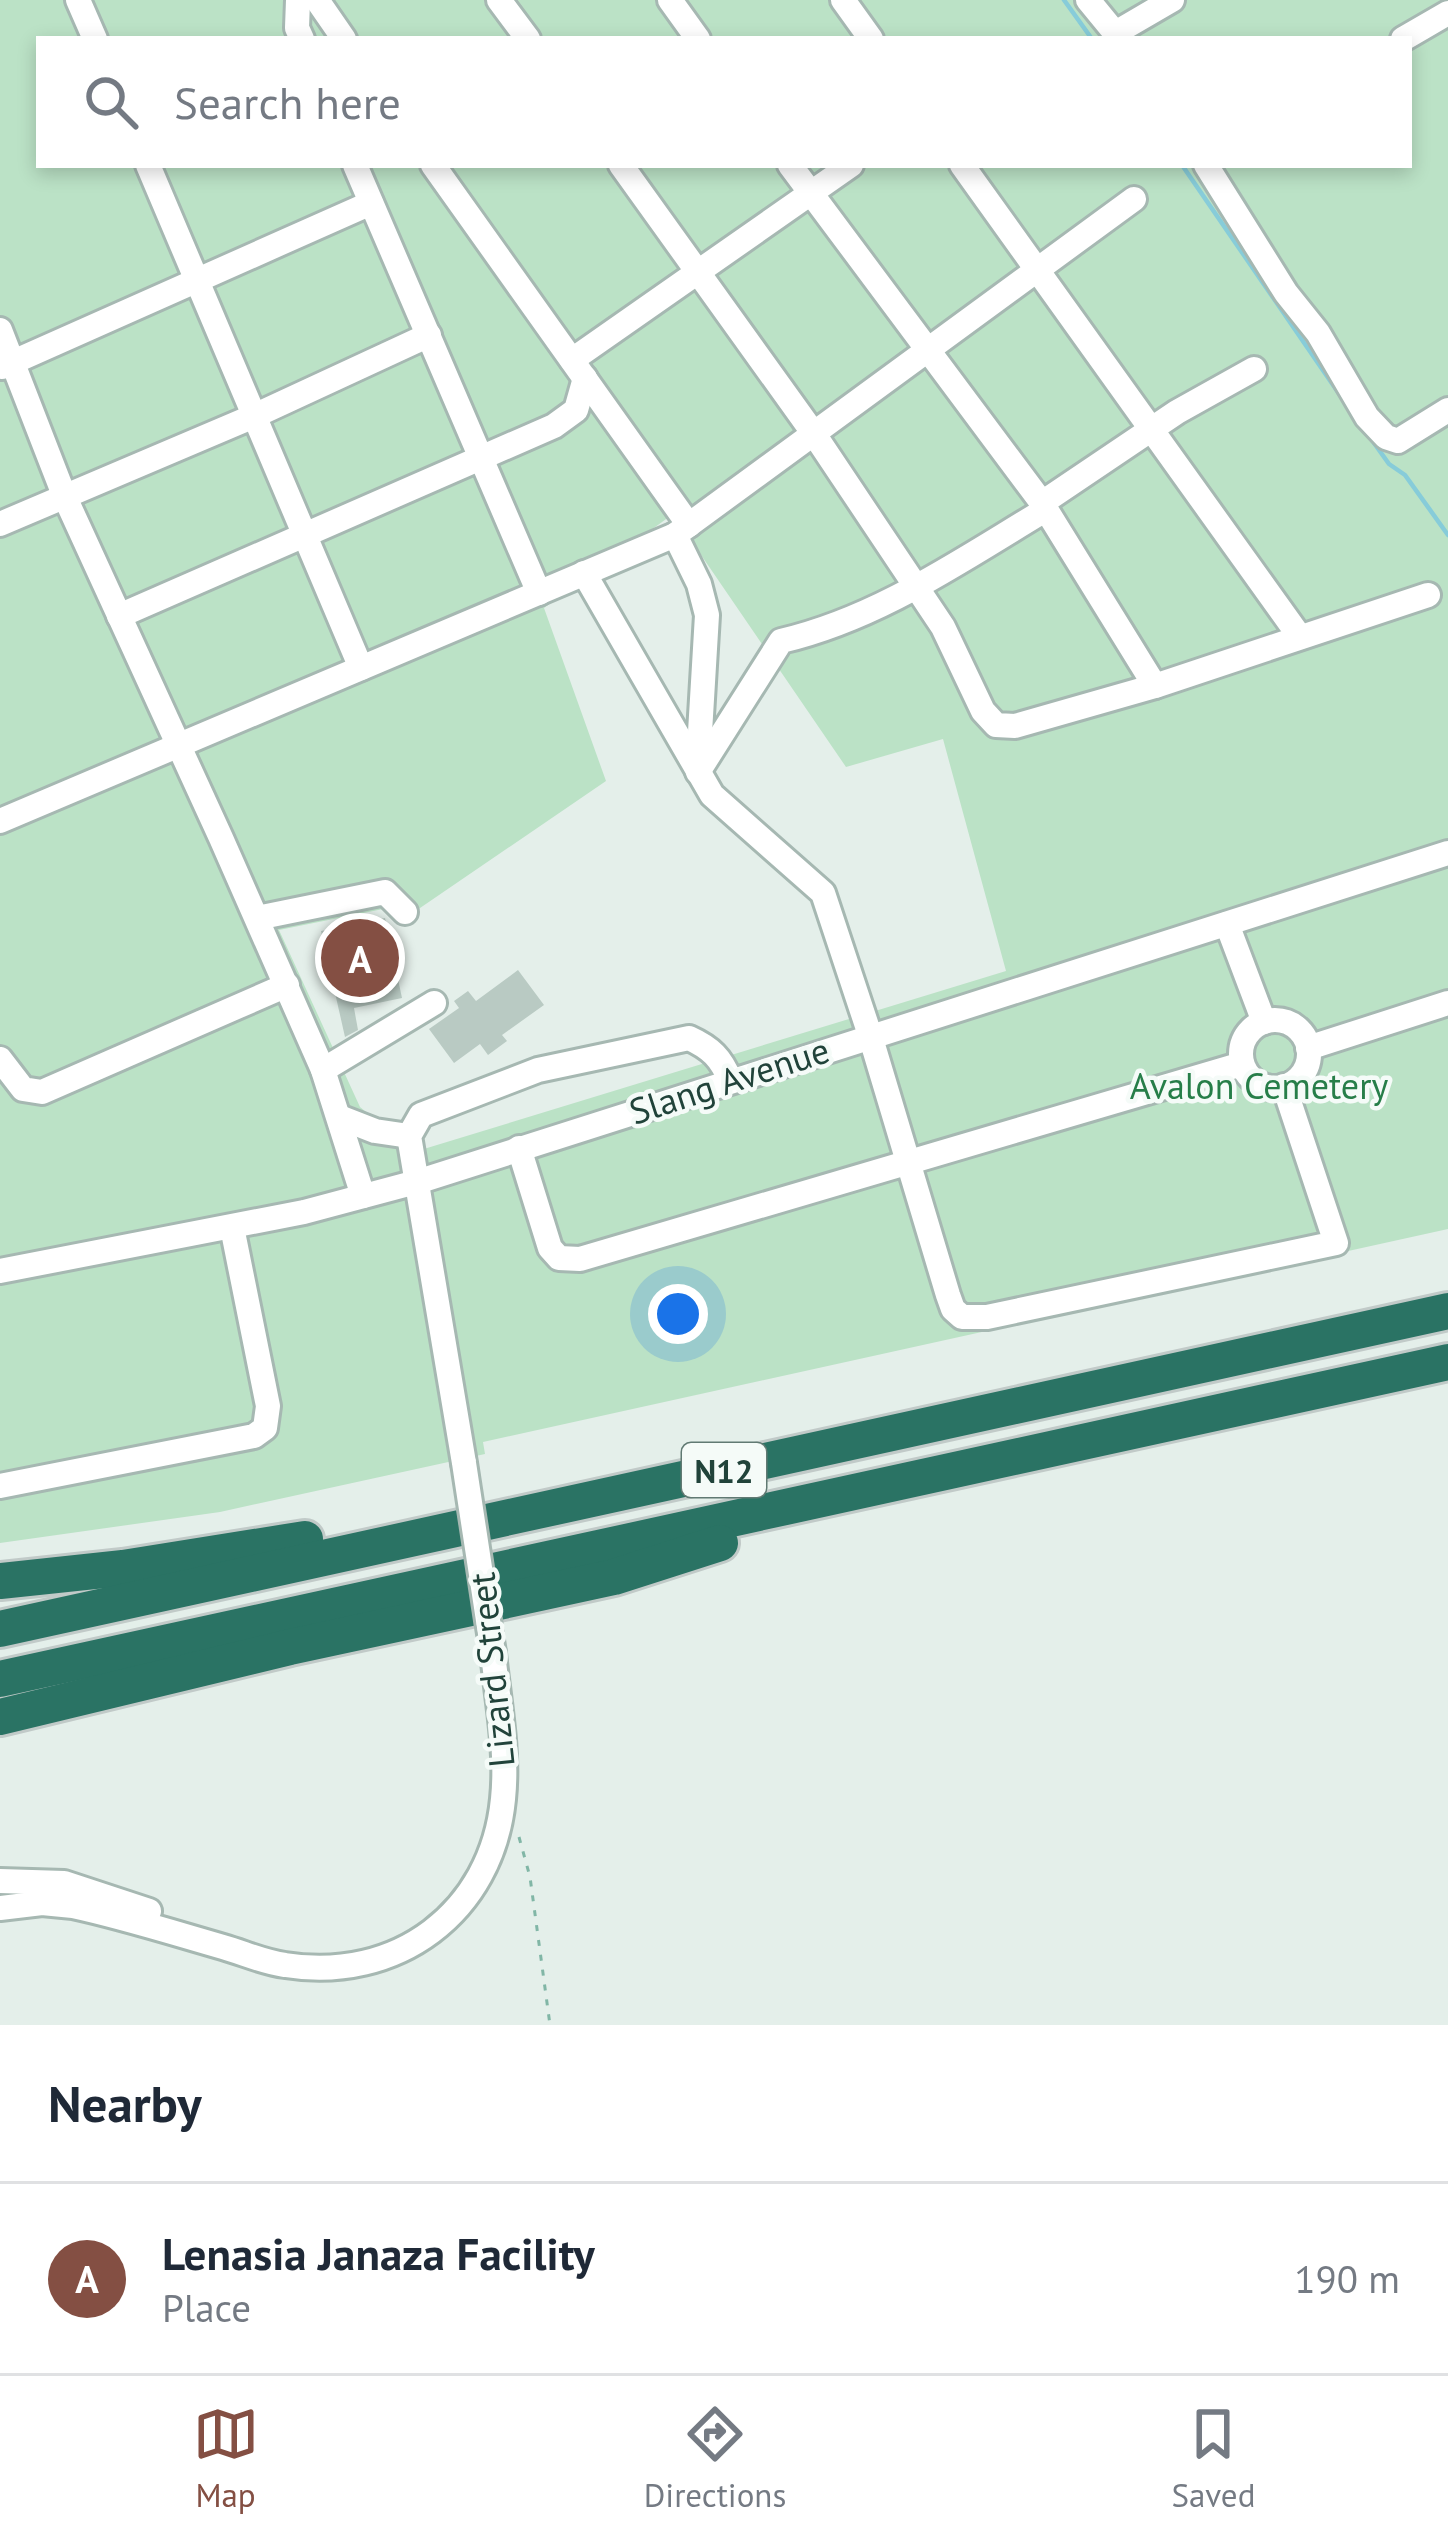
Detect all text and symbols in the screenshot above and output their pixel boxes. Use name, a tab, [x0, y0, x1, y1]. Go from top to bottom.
search box	[36, 36, 1412, 168]
icon: search	[78, 69, 144, 135]
text: Search here	[174, 73, 401, 131]
pin: A	[321, 913, 399, 1003]
street label: Slang Avenue	[623, 1026, 835, 1134]
park label: Avalon Cemetery	[1130, 1062, 1388, 1109]
your location	[648, 1284, 708, 1344]
road number: N12	[682, 1443, 766, 1497]
street label: Lizard Street	[457, 1570, 525, 1770]
text: Nearby	[48, 2070, 202, 2136]
text: Lenasia Janaza Facility	[162, 2224, 595, 2282]
text: A	[75, 2253, 99, 2304]
text: 190 m	[1294, 2253, 1400, 2304]
text: Place	[162, 2282, 251, 2333]
tab: Map	[193, 2401, 259, 2516]
tab: Directions	[644, 2401, 786, 2516]
tab: Saved	[1171, 2401, 1255, 2516]

